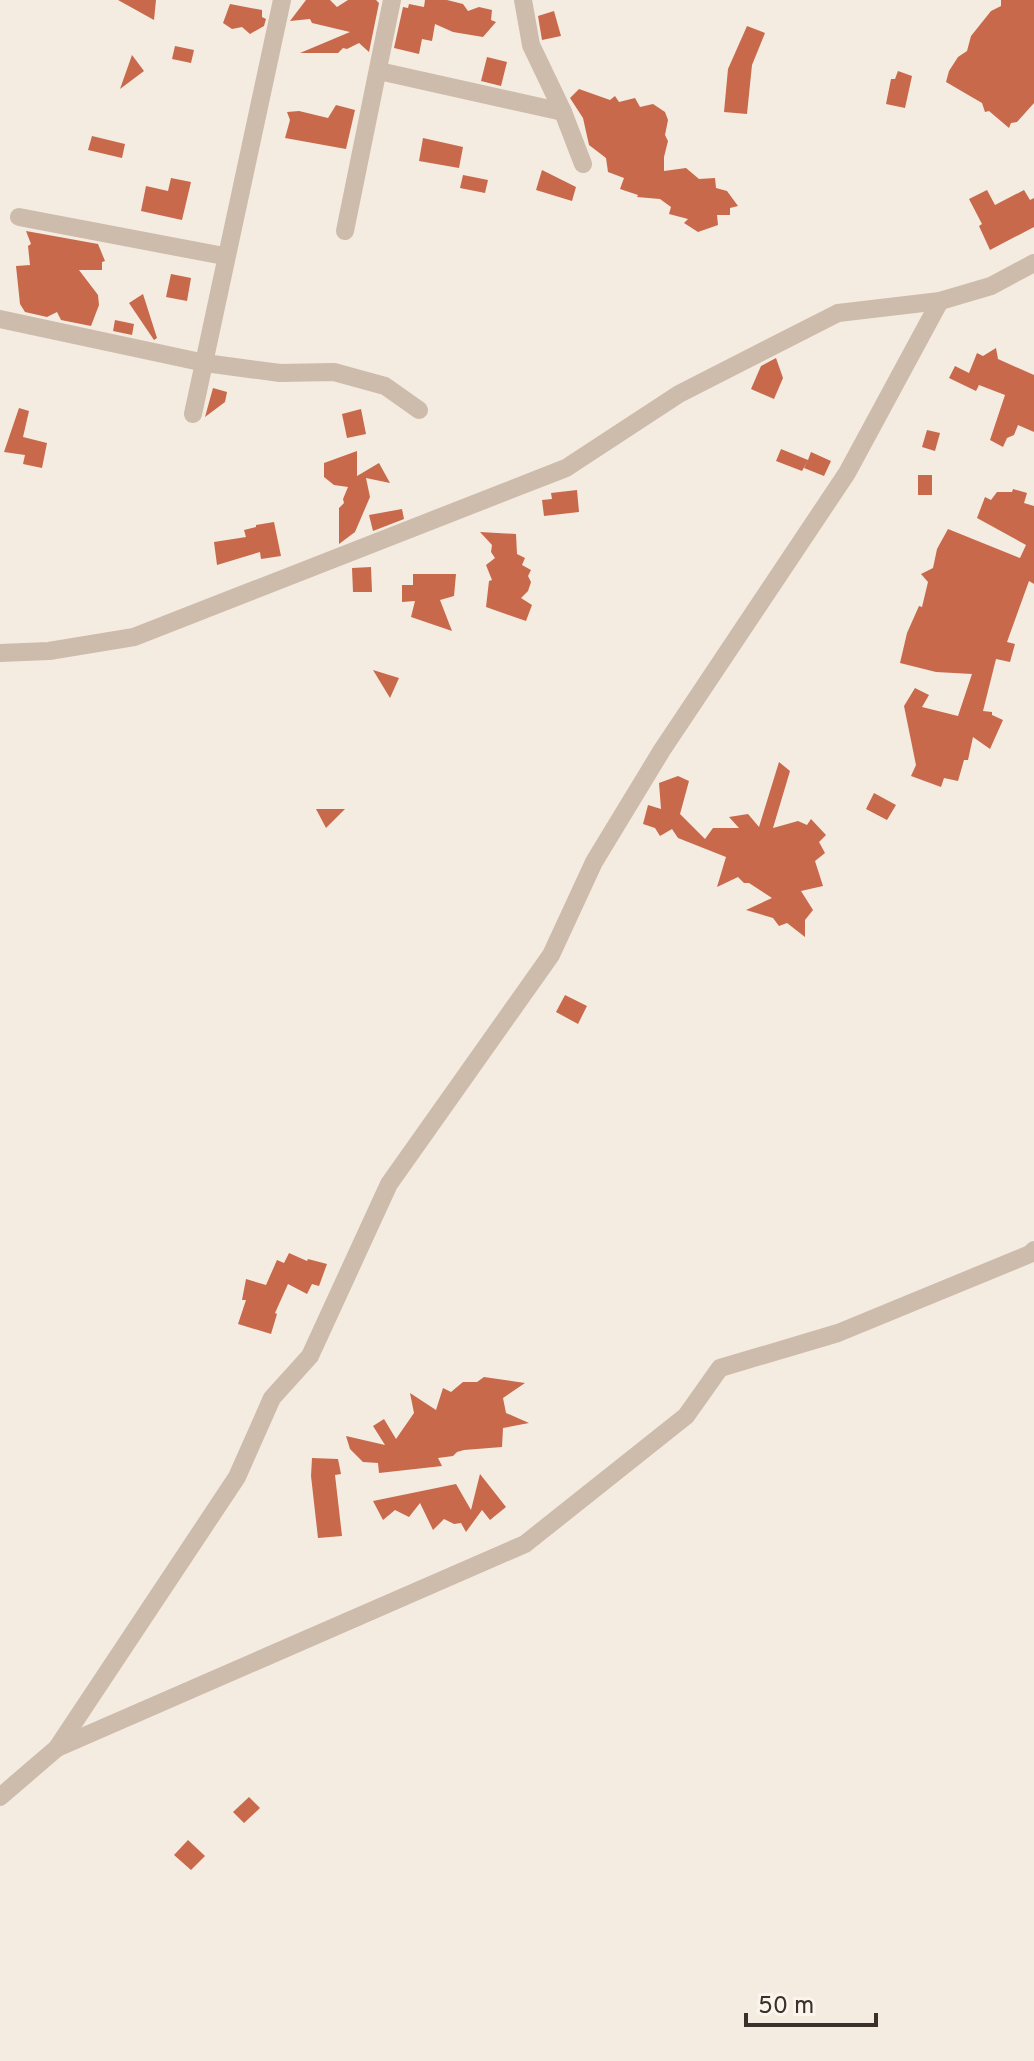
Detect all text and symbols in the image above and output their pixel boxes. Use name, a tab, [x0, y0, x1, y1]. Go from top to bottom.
scale bar	[746, 1977, 876, 2027]
text: 50 m	[758, 1992, 814, 2022]

